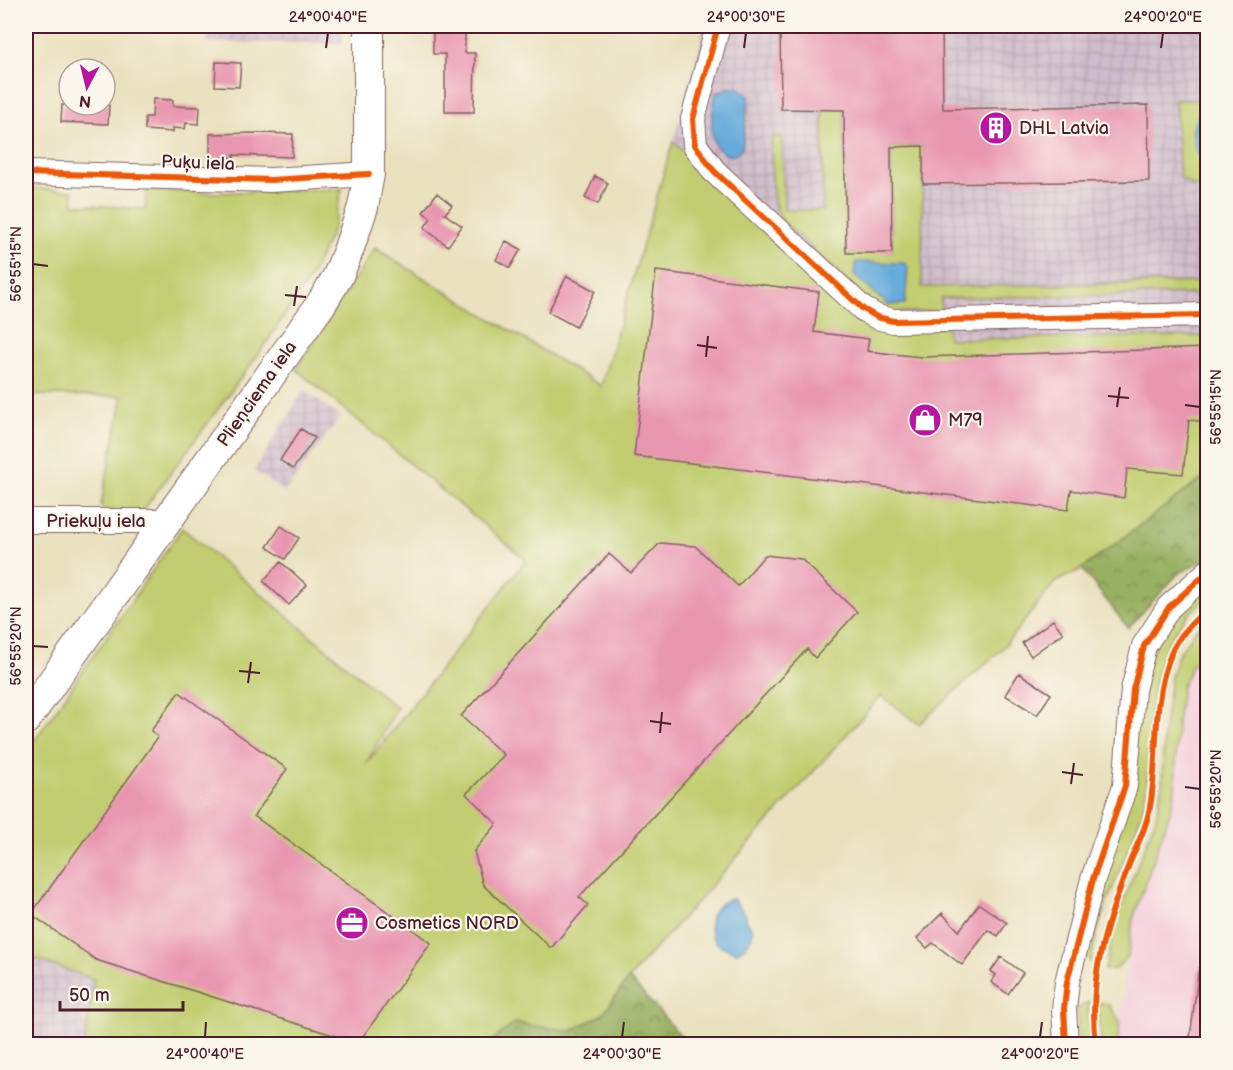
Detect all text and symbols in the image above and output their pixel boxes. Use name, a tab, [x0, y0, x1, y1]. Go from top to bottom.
text: 24°00'40"E	[289, 8, 367, 27]
text: 24°00'30"E	[707, 8, 785, 27]
text: 24°00'20"E	[1124, 8, 1202, 27]
north arrow	[57, 57, 117, 117]
text: N	[78, 90, 92, 111]
building icon: DHL Latvia	[978, 110, 1014, 146]
place label: DHL Latvia	[1019, 118, 1109, 139]
street label: Puķu iela	[161, 151, 235, 175]
text: 56°55'15"N	[7, 226, 26, 302]
street label: Plieņciema iela	[213, 337, 301, 451]
text: 56°55'15"N	[1207, 369, 1226, 445]
shop icon: M79	[907, 402, 943, 438]
place label: M79	[948, 410, 983, 431]
street label: Priekuļu iela	[46, 511, 146, 532]
text: 56°55'20"N	[7, 606, 26, 686]
text: 56°55'20"N	[1207, 749, 1226, 829]
office icon: Cosmetics NORD	[334, 905, 370, 941]
place label: Cosmetics NORD	[375, 913, 519, 934]
scale bar	[60, 974, 183, 1012]
text: 50 m	[69, 985, 110, 1006]
text: 24°00'40"E	[166, 1045, 244, 1064]
text: 24°00'30"E	[583, 1045, 661, 1064]
text: 24°00'20"E	[1001, 1045, 1079, 1064]

